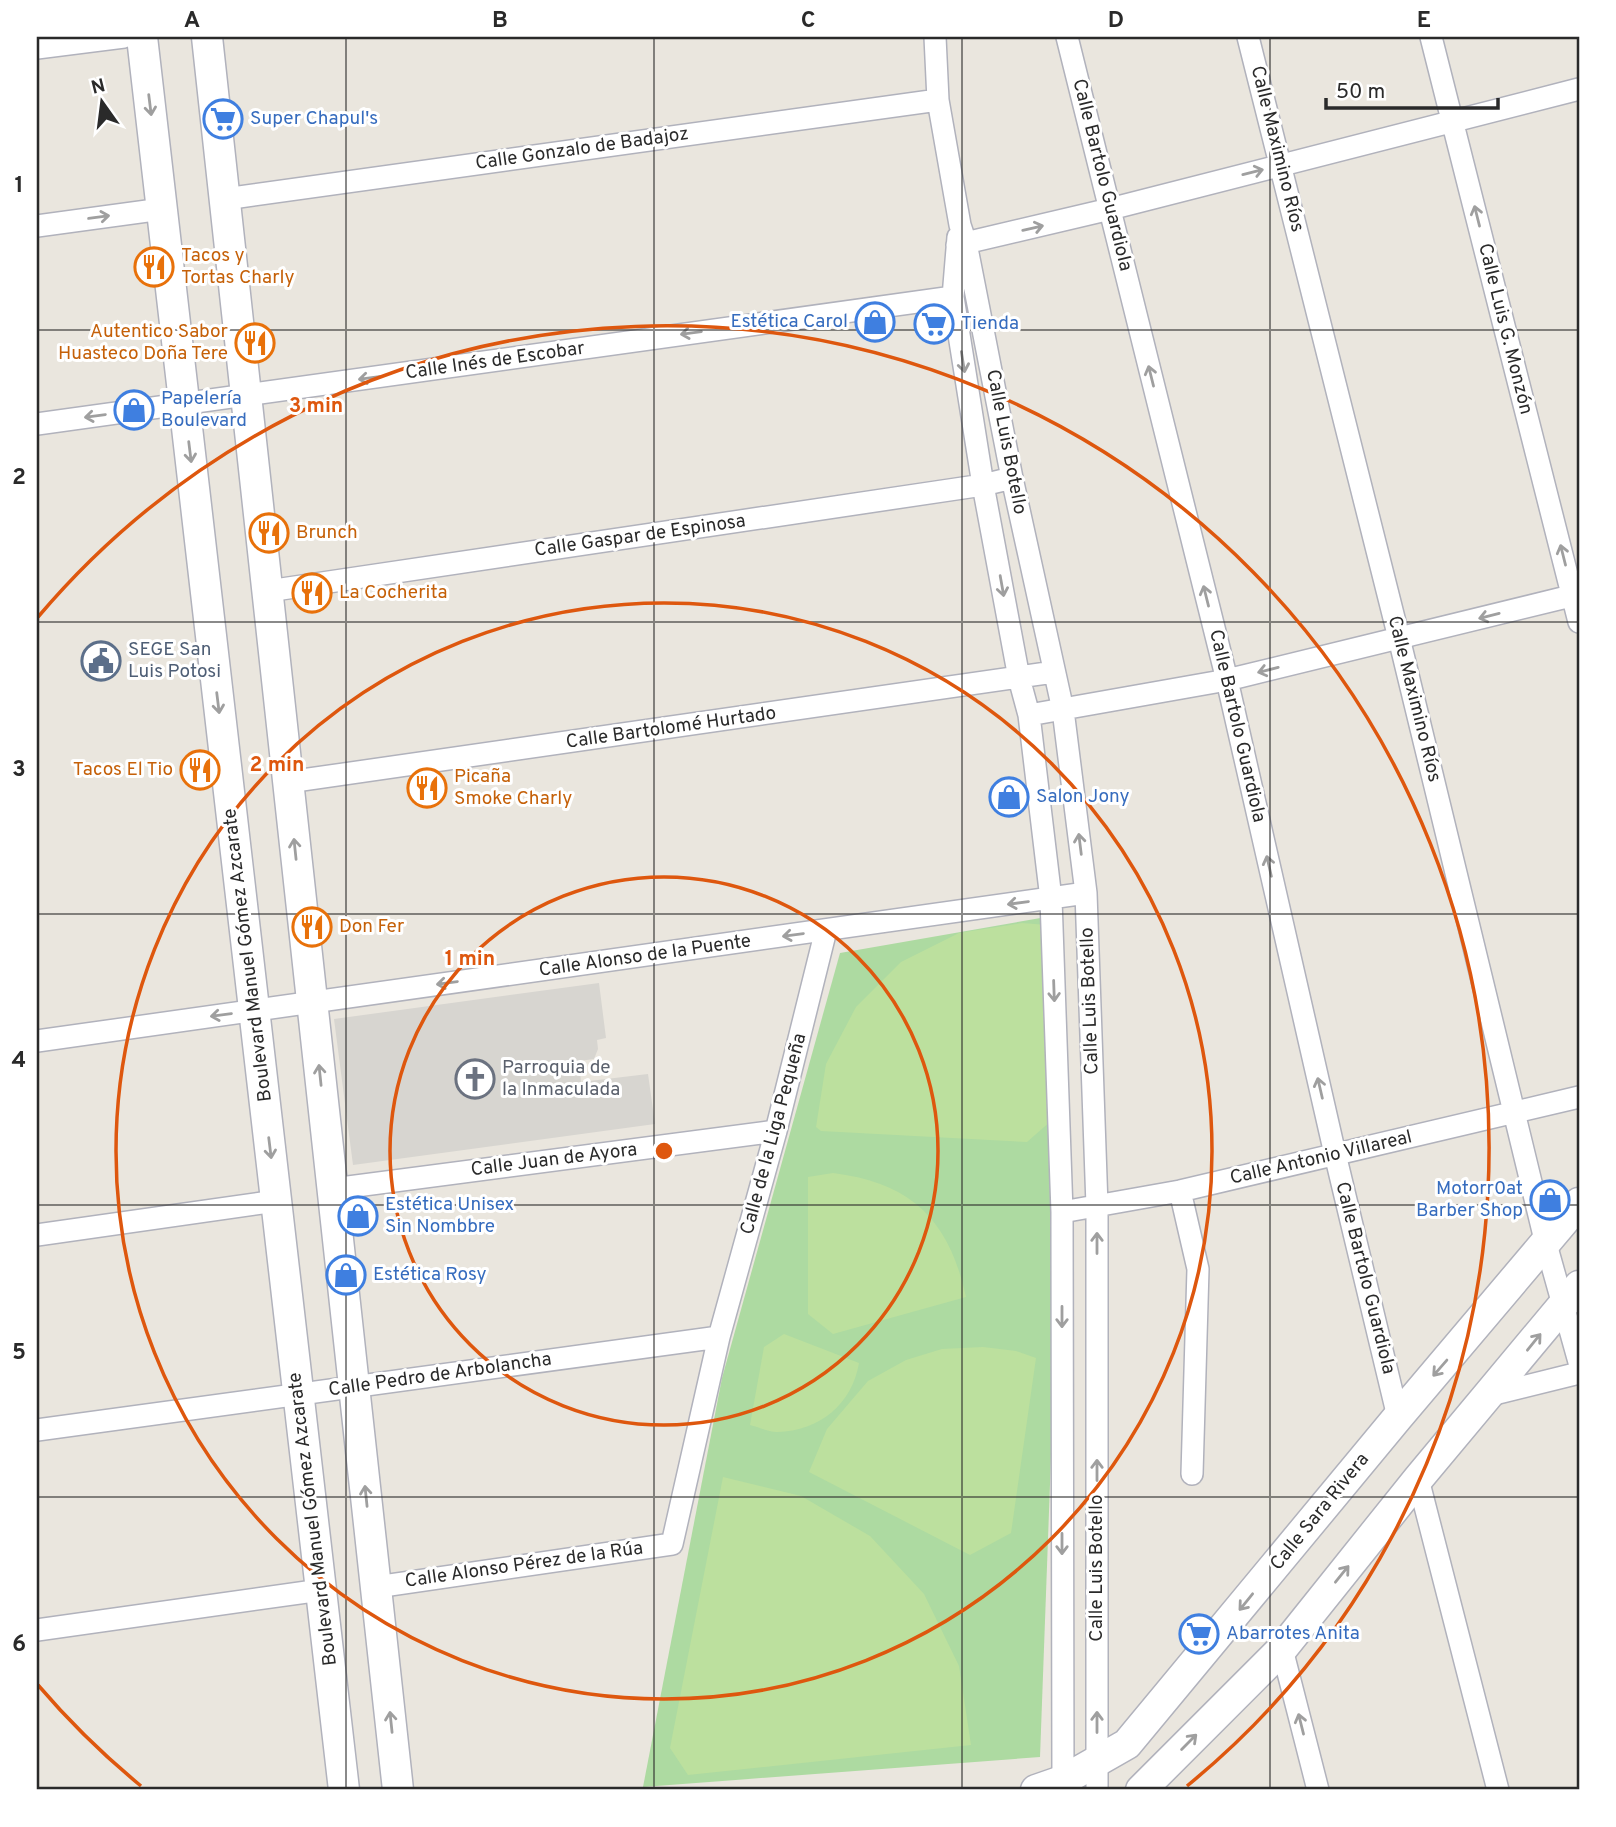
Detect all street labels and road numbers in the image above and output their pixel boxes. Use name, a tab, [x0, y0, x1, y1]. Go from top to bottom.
street label: Calle Maximino Ríos	[1245, 63, 1309, 235]
street label: Calle Bartolo Guardiola	[1066, 76, 1138, 274]
street label: Calle Gonzalo de Badajoz	[474, 122, 690, 176]
street label: Calle Luis G. Monzón	[1472, 241, 1538, 417]
street label: Calle Inés de Escobar	[404, 336, 587, 385]
street label: Calle Luis Botello	[980, 367, 1032, 517]
street label: Calle Gaspar de Espinosa	[533, 509, 747, 563]
street label: Calle Maximino Ríos	[1382, 613, 1446, 785]
street label: Calle Bartolo Guardiola	[1203, 627, 1271, 825]
street label: Calle Bartolomé Hurtado	[564, 701, 778, 755]
street label: Boulevard Manuel Gómez Azcarate	[218, 807, 278, 1103]
street label: Calle Luis Botello	[1075, 927, 1105, 1075]
street label: Calle Alonso de la Puente	[537, 929, 753, 983]
street label: Calle de la Liga Pequeña	[736, 1031, 812, 1237]
street label: Calle Antonio Villareal	[1228, 1125, 1414, 1191]
street label: Calle Juan de Ayora	[469, 1138, 639, 1182]
street label: Calle Bartolo Guardiola	[1329, 1179, 1401, 1377]
street label: Calle Pedro de Arbolancha	[327, 1347, 553, 1403]
street label: Boulevard Manuel Gómez Azcarate	[283, 1371, 343, 1667]
street label: Calle Sara Rivera	[1265, 1448, 1375, 1576]
street label: Calle Luis Botello	[1085, 1494, 1109, 1642]
street label: Calle Alonso Pérez de la Rúa	[403, 1536, 645, 1594]

